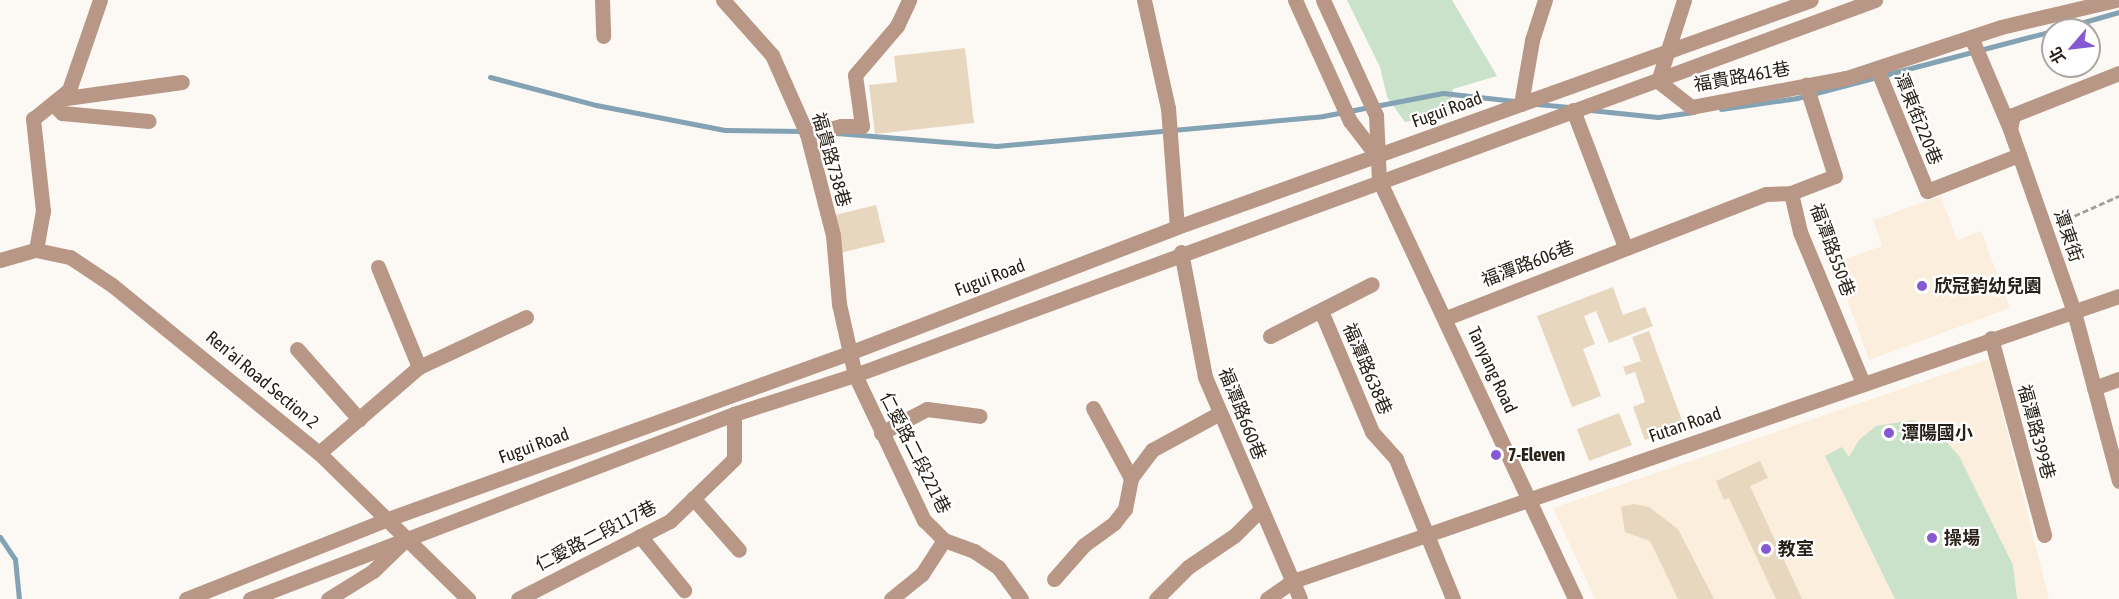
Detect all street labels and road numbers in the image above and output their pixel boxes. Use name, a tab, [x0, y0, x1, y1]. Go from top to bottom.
street label: 福貴路461巷	[1692, 58, 1792, 96]
street label: 潭東街220巷	[1890, 70, 1946, 168]
street label: Fugui Road	[1409, 87, 1485, 133]
street label: 福貴路738巷	[807, 110, 855, 210]
street label: 福潭路550巷	[1805, 201, 1859, 299]
street label: 潭東街	[2049, 207, 2087, 265]
street label: 福潭路606巷	[1479, 236, 1577, 292]
street label: Fugui Road	[952, 255, 1028, 301]
street label: 福潭路638巷	[1338, 320, 1396, 418]
street label: Tanyang Road	[1463, 323, 1521, 417]
street label: Ren’ai Road Section 2	[201, 327, 323, 433]
street label: 福潭路660巷	[1214, 365, 1270, 463]
street label: 福潭路399巷	[2013, 382, 2059, 482]
street label: 仁愛路二段221巷	[875, 389, 955, 517]
street label: Futan Road	[1646, 403, 1724, 447]
street label: Fugui Road	[496, 423, 572, 469]
street label: 仁愛路二段117巷	[532, 496, 660, 576]

